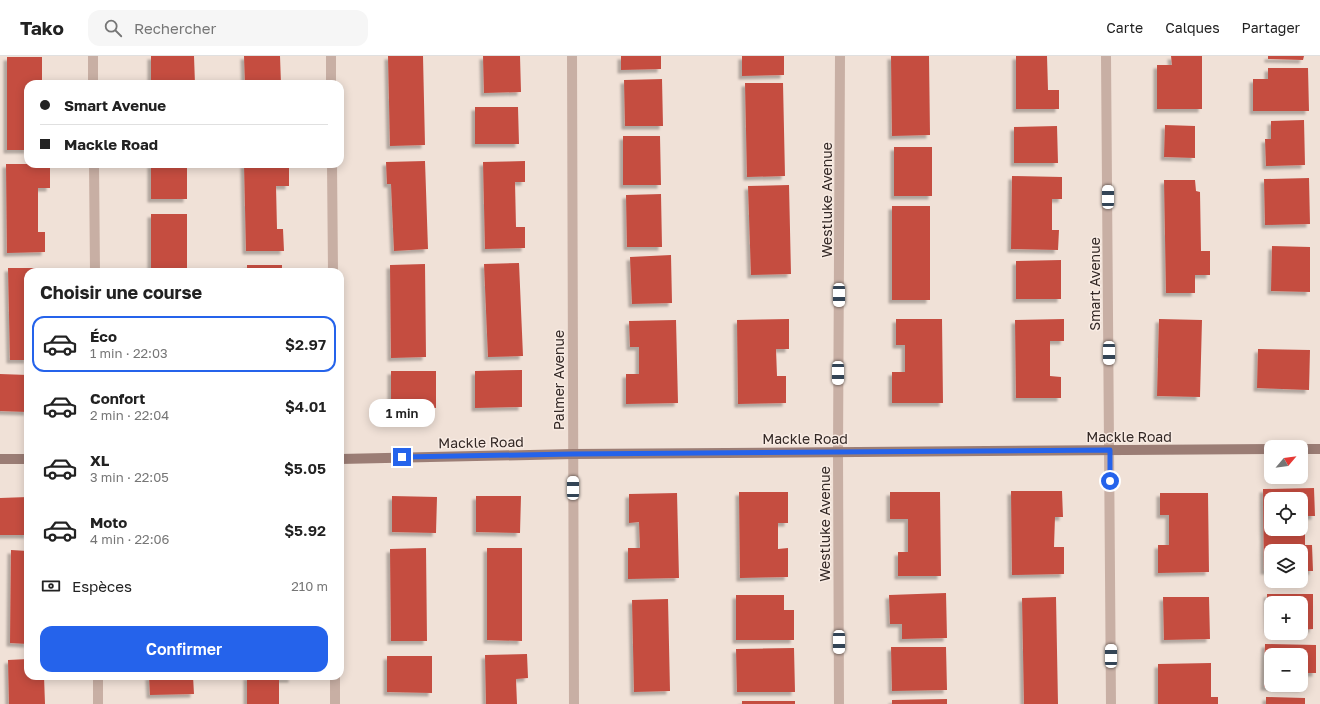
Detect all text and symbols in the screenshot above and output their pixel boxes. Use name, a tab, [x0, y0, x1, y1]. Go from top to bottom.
search box	[88, 10, 368, 46]
text: Tako	[20, 16, 64, 39]
icon: search	[102, 17, 124, 39]
text: Rechercher	[134, 19, 216, 37]
text: Carte	[1106, 19, 1143, 36]
text: Calques	[1165, 19, 1220, 36]
text: Partager	[1242, 19, 1300, 36]
text: Smart Avenue	[64, 96, 166, 114]
text: Mackle Road	[64, 135, 158, 153]
street label: Westluke Avenue	[818, 142, 835, 258]
car	[1102, 185, 1114, 209]
street label: Smart Avenue	[1086, 237, 1103, 331]
text: Choisir une course	[40, 281, 202, 303]
car	[833, 283, 845, 307]
icon: car	[42, 326, 78, 362]
text: Éco	[90, 327, 117, 345]
street label: Palmer Avenue	[550, 330, 567, 430]
text: $2.97	[285, 335, 326, 353]
car	[1103, 341, 1115, 365]
text: 1 min · 22:03	[90, 345, 168, 361]
car	[832, 361, 844, 385]
icon: car	[42, 388, 78, 424]
text: Confort	[90, 389, 145, 407]
text: $4.01	[285, 397, 326, 415]
callout: 1 min	[369, 399, 435, 427]
text: 1 min	[386, 405, 418, 421]
text: 2 min · 22:04	[90, 407, 169, 423]
street label: Mackle Road	[1086, 428, 1172, 445]
street label: Mackle Road	[762, 430, 848, 447]
street label: Mackle Road	[438, 433, 524, 451]
north arrow	[1264, 440, 1308, 484]
map controls	[1264, 440, 1308, 692]
route end	[393, 448, 411, 466]
icon: car	[42, 450, 78, 486]
text: XL	[90, 451, 109, 469]
text: $5.05	[284, 459, 326, 477]
street label: Westluke Avenue	[816, 466, 833, 582]
text: 3 min · 22:05	[90, 469, 169, 485]
route start	[1101, 472, 1119, 490]
car	[567, 476, 579, 500]
button: locate	[1264, 492, 1308, 536]
icon: car	[42, 512, 78, 548]
text: Moto	[90, 513, 127, 531]
text: $5.92	[284, 521, 326, 539]
text: 4 min · 22:06	[90, 531, 169, 547]
button: layers	[1264, 544, 1308, 588]
icon: cash	[40, 575, 62, 597]
text: Espèces	[72, 577, 132, 595]
text: 210 m	[291, 578, 328, 594]
button: +	[1264, 596, 1308, 640]
button: Confirmer	[40, 626, 328, 672]
car	[833, 630, 845, 654]
car	[1105, 644, 1117, 668]
button: −	[1264, 648, 1308, 692]

